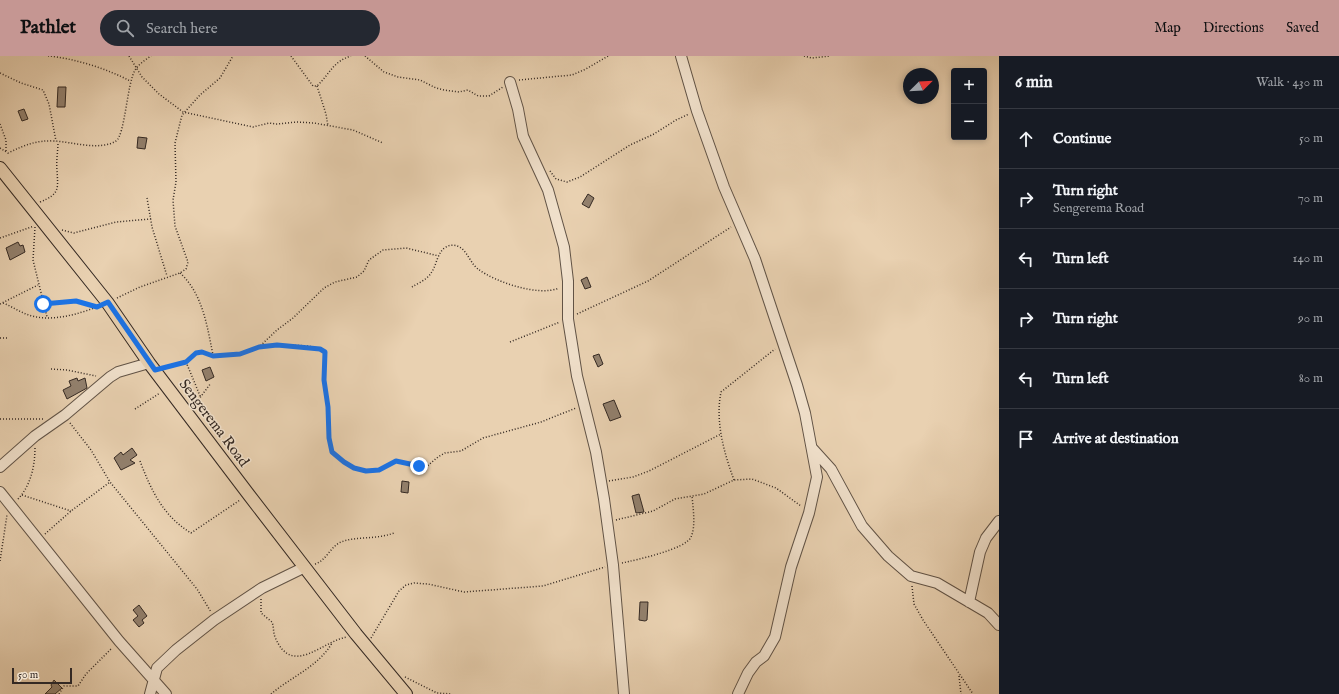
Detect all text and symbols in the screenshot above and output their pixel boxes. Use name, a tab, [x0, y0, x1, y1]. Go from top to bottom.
search box	[100, 10, 380, 46]
text: Pathlet	[20, 16, 76, 40]
icon: search	[114, 17, 136, 39]
text: Search here	[146, 19, 218, 38]
text: Map	[1154, 19, 1181, 37]
text: Directions	[1203, 19, 1264, 37]
text: Saved	[1286, 19, 1319, 37]
north arrow	[903, 68, 939, 104]
map controls	[951, 68, 987, 140]
button: +	[951, 68, 987, 104]
text: 6 min	[1015, 72, 1053, 93]
text: Walk · 430 m	[1256, 74, 1323, 91]
button: −	[951, 104, 987, 140]
icon: ahead	[1015, 128, 1037, 150]
text: Continue	[1053, 129, 1111, 148]
text: 50 m	[1299, 130, 1323, 147]
text: Turn right	[1053, 181, 1118, 200]
icon: right	[1015, 188, 1037, 210]
text: 70 m	[1298, 190, 1323, 207]
text: Sengerema Road	[1053, 200, 1144, 217]
icon: left	[1015, 248, 1037, 270]
text: Turn left	[1053, 249, 1109, 268]
text: 140 m	[1293, 250, 1323, 267]
route start	[34, 295, 52, 313]
icon: right	[1015, 308, 1037, 330]
text: Turn right	[1053, 309, 1118, 328]
text: 90 m	[1298, 310, 1323, 327]
icon: left	[1015, 368, 1037, 390]
text: Turn left	[1053, 369, 1109, 388]
text: 80 m	[1299, 370, 1323, 387]
street label: Sengerema Road	[175, 375, 254, 472]
icon: arrive	[1015, 428, 1037, 450]
text: Arrive at destination	[1053, 429, 1179, 448]
route end	[410, 457, 428, 475]
scale bar	[12, 666, 72, 685]
text: 50 m	[18, 668, 38, 682]

